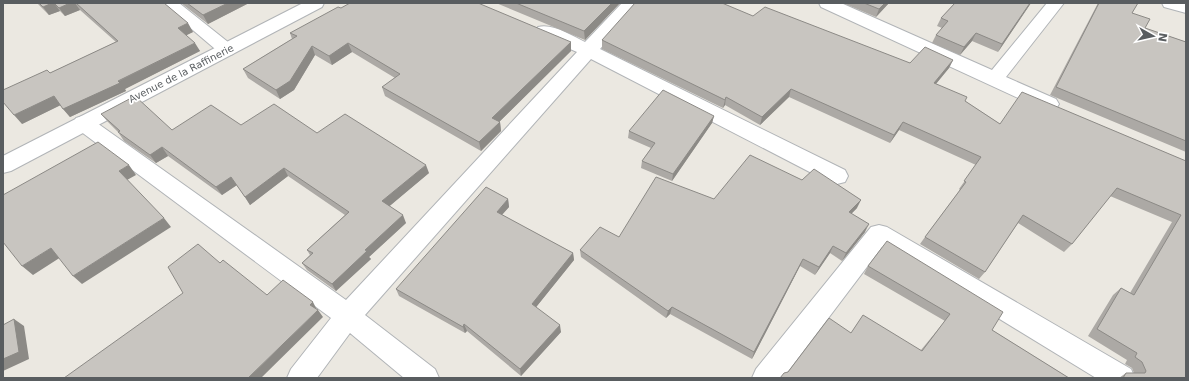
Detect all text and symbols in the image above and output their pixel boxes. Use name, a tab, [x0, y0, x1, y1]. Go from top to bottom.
north arrow	[1133, 16, 1173, 56]
text: N	[1155, 32, 1169, 43]
street label: Avenue de la Raffinerie	[127, 42, 235, 105]

